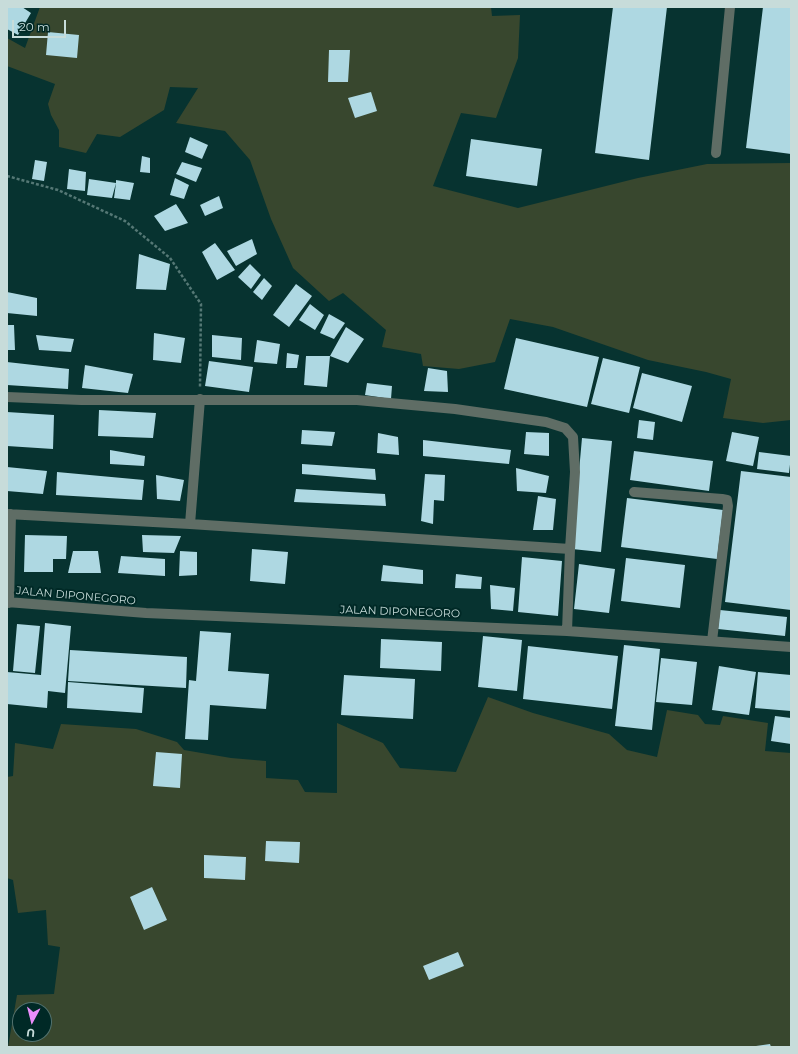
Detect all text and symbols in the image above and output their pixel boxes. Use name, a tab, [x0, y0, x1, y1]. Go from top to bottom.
scale bar	[14, 12, 68, 38]
text: 20 m	[19, 19, 50, 34]
street label: JALAN DIPONEGORO	[16, 584, 136, 608]
street label: JALAN DIPONEGORO	[340, 603, 460, 621]
north arrow	[12, 1002, 52, 1042]
text: U	[26, 1025, 36, 1040]

